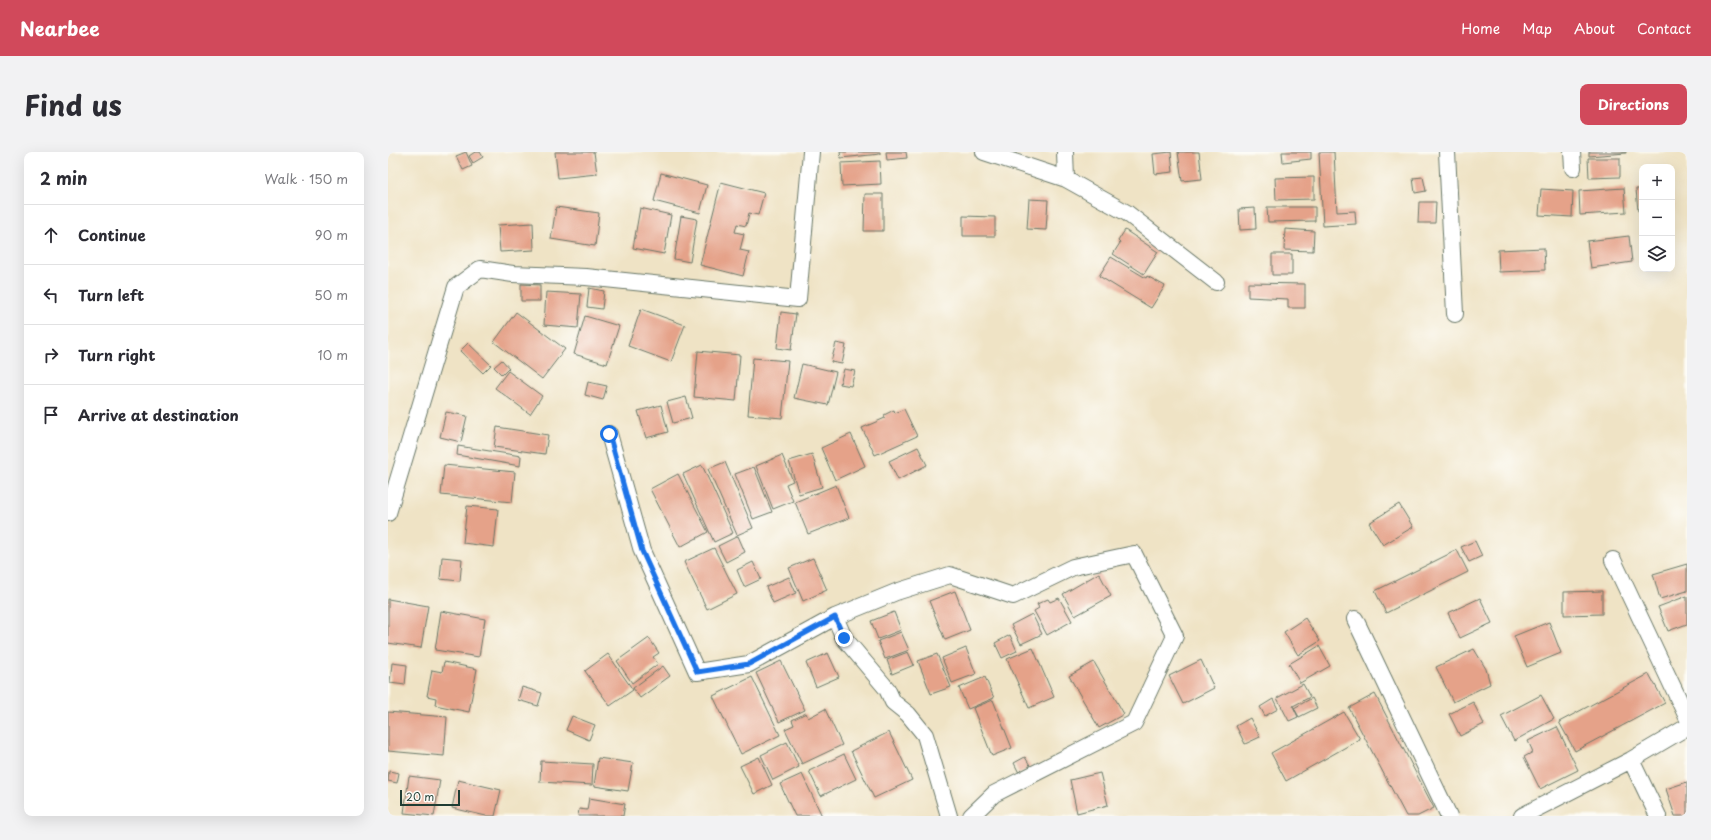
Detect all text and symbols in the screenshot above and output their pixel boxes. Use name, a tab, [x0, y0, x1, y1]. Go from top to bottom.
text: Nearbee	[20, 14, 100, 42]
text: Home	[1461, 18, 1500, 39]
text: Map	[1522, 18, 1552, 39]
text: About	[1574, 18, 1615, 39]
text: Contact	[1637, 18, 1691, 39]
text: Find us	[24, 83, 122, 126]
button: Directions	[1580, 84, 1687, 125]
map controls	[1639, 164, 1675, 272]
button: +	[1639, 164, 1675, 200]
text: 2 min	[40, 165, 87, 191]
text: Walk · 150 m	[264, 169, 348, 188]
button: −	[1639, 200, 1675, 236]
text: Continue	[78, 223, 146, 246]
icon: ahead	[40, 224, 62, 246]
text: 90 m	[315, 225, 348, 244]
button: layers	[1639, 236, 1675, 272]
text: Turn left	[78, 283, 144, 306]
icon: left	[40, 284, 62, 306]
text: 50 m	[314, 285, 348, 304]
text: Turn right	[78, 343, 155, 366]
icon: right	[40, 344, 62, 366]
text: 10 m	[318, 345, 348, 364]
text: Arrive at destination	[78, 403, 239, 426]
icon: arrive	[40, 404, 62, 426]
route start	[600, 425, 618, 443]
route end	[835, 629, 853, 647]
scale bar	[400, 788, 460, 807]
text: 20 m	[406, 788, 434, 805]

